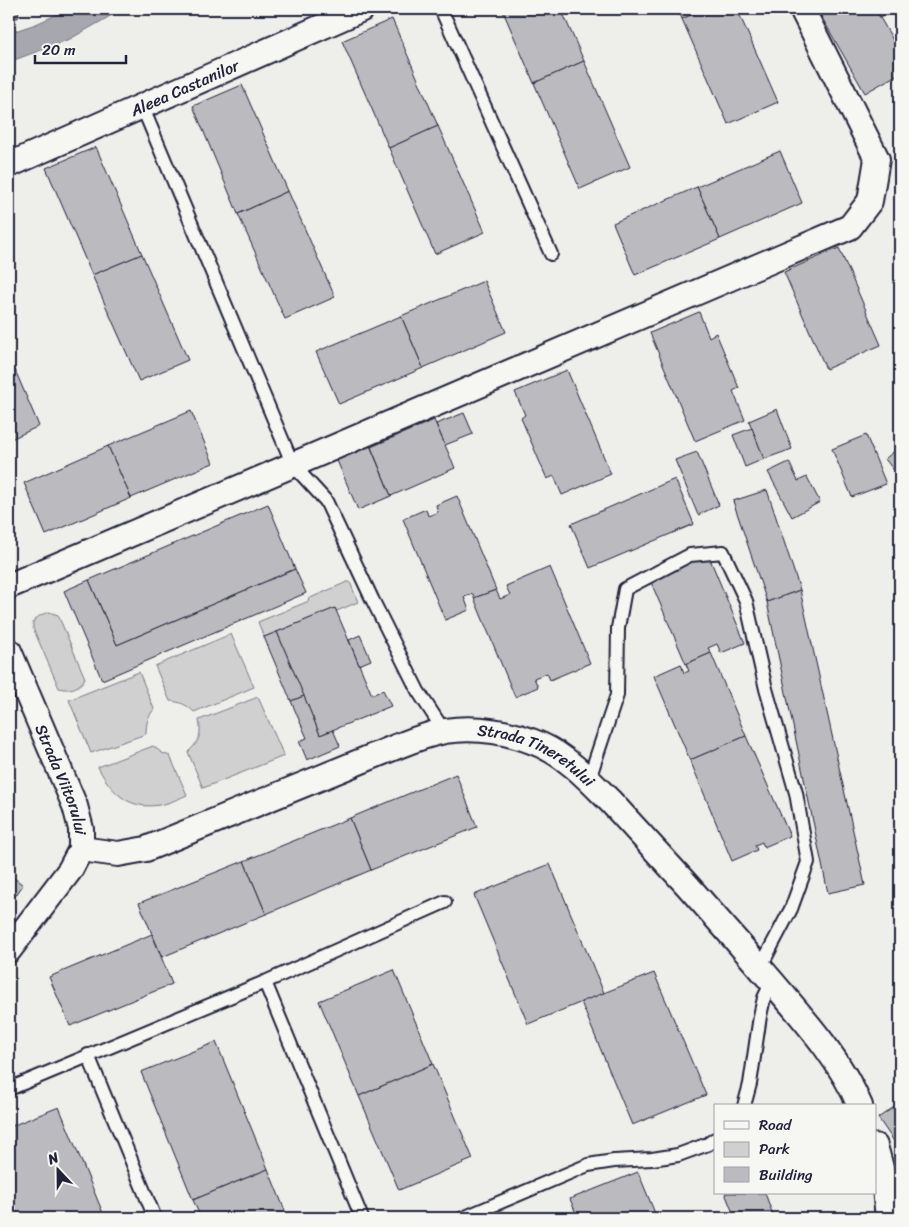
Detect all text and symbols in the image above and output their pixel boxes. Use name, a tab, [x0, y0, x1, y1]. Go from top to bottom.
scale bar	[35, 32, 126, 64]
text: 20 m	[42, 37, 76, 63]
street label: Aleea Castanilor	[125, 50, 245, 125]
street label: Strada Tineretului	[476, 716, 602, 794]
street label: Strada Viitorului	[27, 719, 95, 835]
legend	[714, 1104, 876, 1194]
text: Road	[759, 1112, 792, 1138]
text: Park	[759, 1136, 790, 1162]
north arrow	[32, 1144, 82, 1194]
text: N	[43, 1145, 63, 1172]
text: Building	[759, 1162, 813, 1188]

